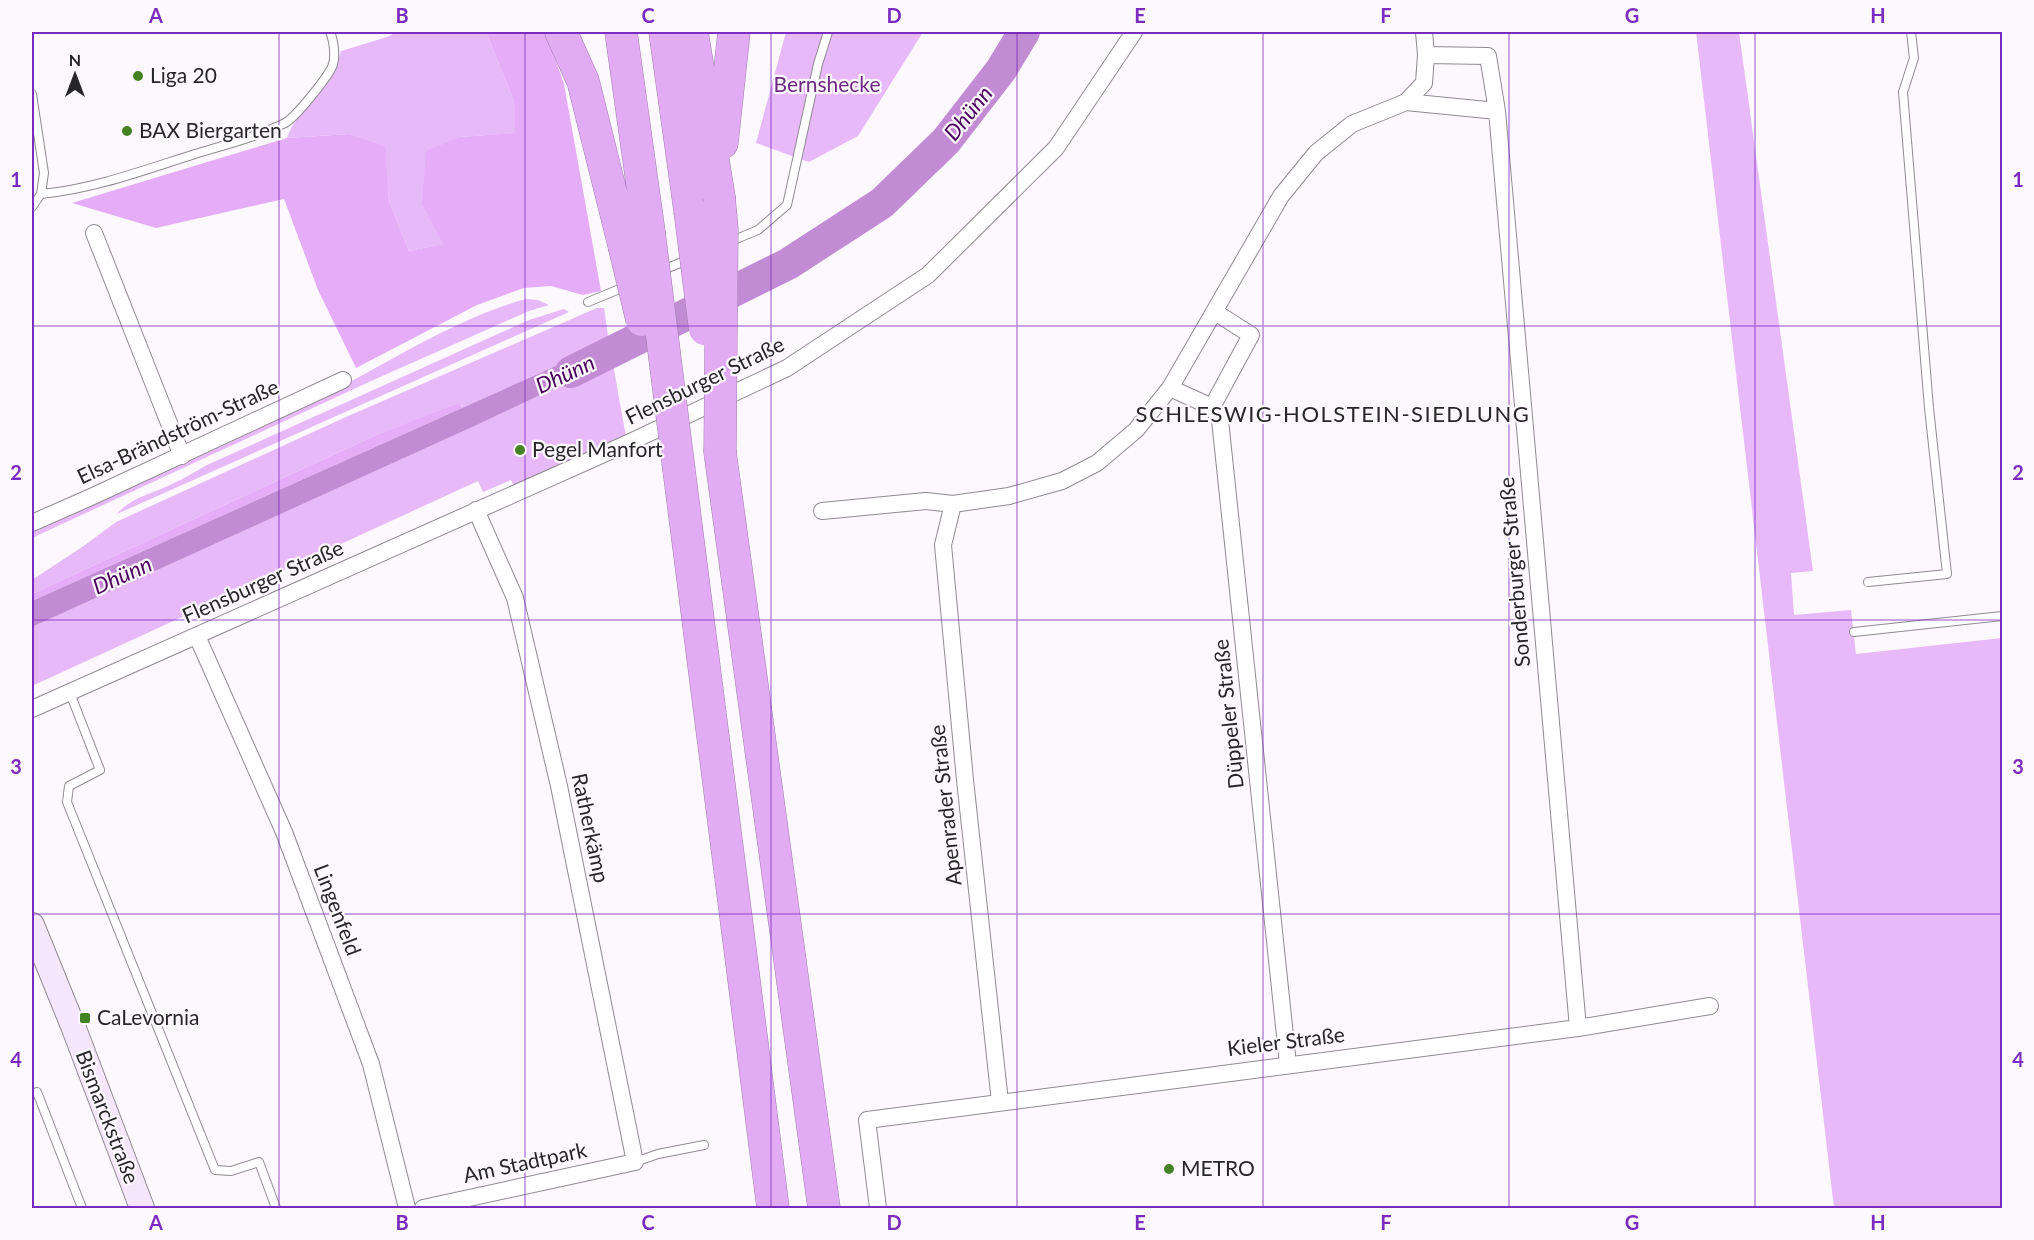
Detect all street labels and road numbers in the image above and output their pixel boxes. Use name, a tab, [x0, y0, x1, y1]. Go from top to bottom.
street label: Flensburger Straße	[621, 330, 788, 429]
street label: Elsa-Brändström-Straße	[73, 373, 282, 488]
street label: Sonderburger Straße	[1493, 476, 1534, 668]
street label: Flensburger Straße	[178, 534, 347, 627]
street label: Düppeler Straße	[1207, 638, 1248, 790]
street label: Apenrader Straße	[924, 723, 965, 887]
street label: Ratherkämp	[568, 771, 615, 885]
street label: Lingenfeld	[310, 860, 367, 959]
street label: Kieler Straße	[1226, 1021, 1346, 1060]
street label: Bismarckstraße	[71, 1046, 145, 1187]
street label: Am Stadtpark	[461, 1136, 589, 1187]

